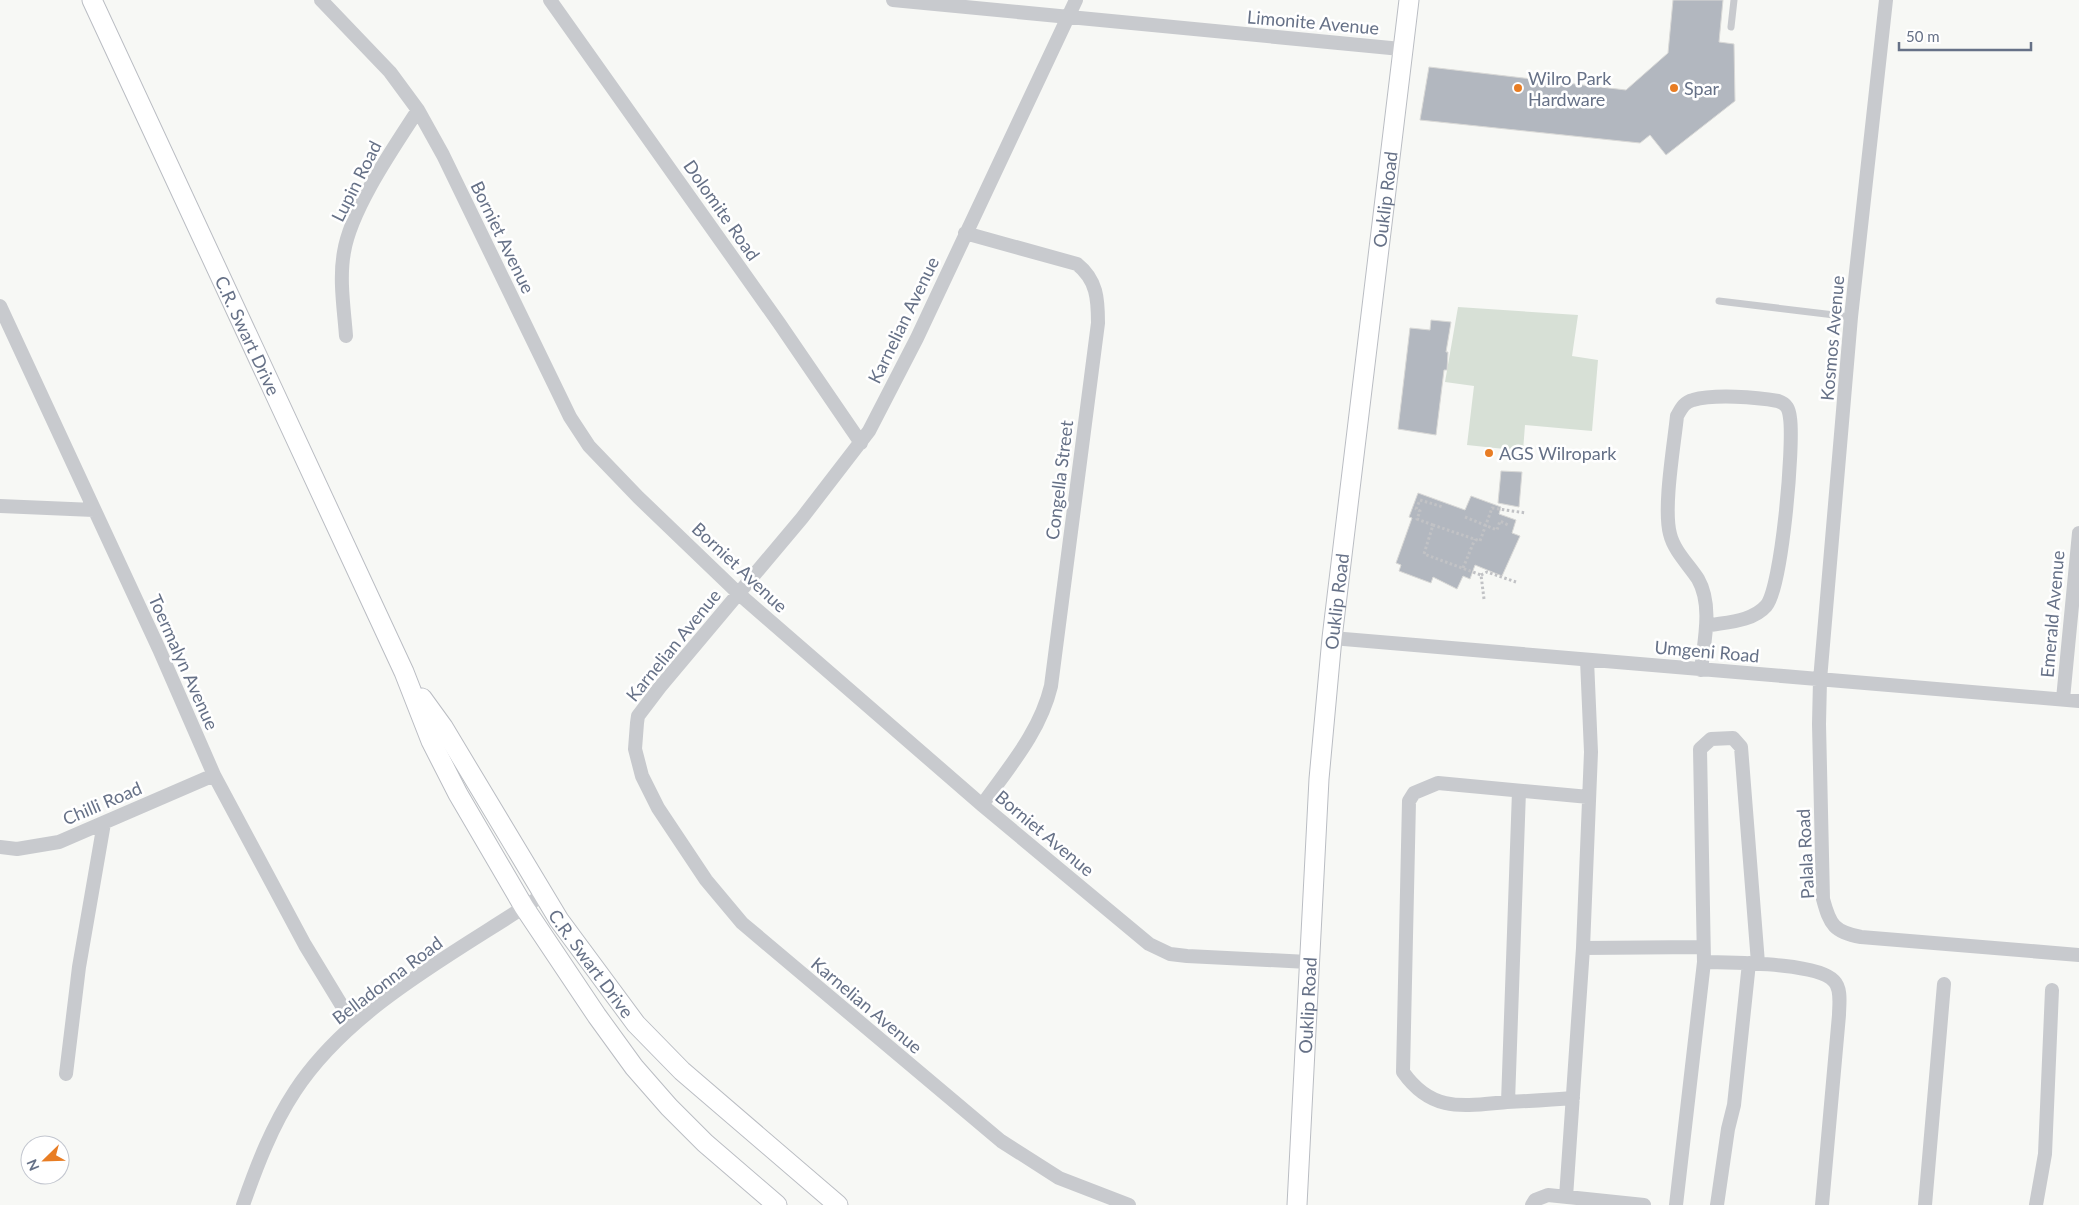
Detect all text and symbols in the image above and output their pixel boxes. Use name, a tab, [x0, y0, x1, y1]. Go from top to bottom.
street label: Limonite Avenue	[1246, 5, 1380, 39]
scale bar	[1899, 20, 2032, 52]
text: 50 m	[1906, 27, 1940, 45]
place label: Wilro Park Hardware	[1528, 67, 1612, 110]
place label: Spar	[1684, 77, 1720, 99]
marker: Wilro Park Hardware	[1512, 82, 1524, 94]
marker: Spar	[1668, 82, 1680, 94]
street label: Lupin Road	[326, 137, 386, 225]
street label: Ouklip Road	[1368, 150, 1402, 249]
street label: Dolomite Road	[679, 155, 765, 265]
street label: Borniet Avenue	[466, 177, 540, 297]
street label: Karnelian Avenue	[863, 253, 943, 387]
street label: C.R. Swart Drive	[211, 272, 285, 399]
street label: Kosmos Avenue	[1816, 274, 1848, 402]
street label: Congella Street	[1041, 418, 1077, 541]
place label: AGS Wilropark	[1499, 442, 1617, 464]
marker: AGS Wilropark	[1483, 447, 1495, 459]
street label: Borniet Avenue	[688, 517, 792, 617]
street label: Emerald Avenue	[2035, 549, 2069, 679]
street label: Ouklip Road	[1320, 552, 1353, 650]
street label: Karnelian Avenue	[621, 584, 725, 706]
street label: Toermalyn Avenue	[144, 591, 224, 733]
street label: Umgeni Road	[1654, 635, 1760, 667]
street label: Chilli Road	[59, 777, 145, 829]
street label: Borniet Avenue	[991, 785, 1099, 881]
street label: Palala Road	[1792, 808, 1818, 900]
street label: C.R. Swart Drive	[544, 905, 639, 1022]
street label: Belladonna Road	[328, 931, 446, 1029]
street label: Karnelian Avenue	[807, 952, 927, 1058]
street label: Ouklip Road	[1294, 956, 1321, 1054]
north arrow	[20, 1135, 70, 1185]
text: N	[23, 1157, 43, 1174]

